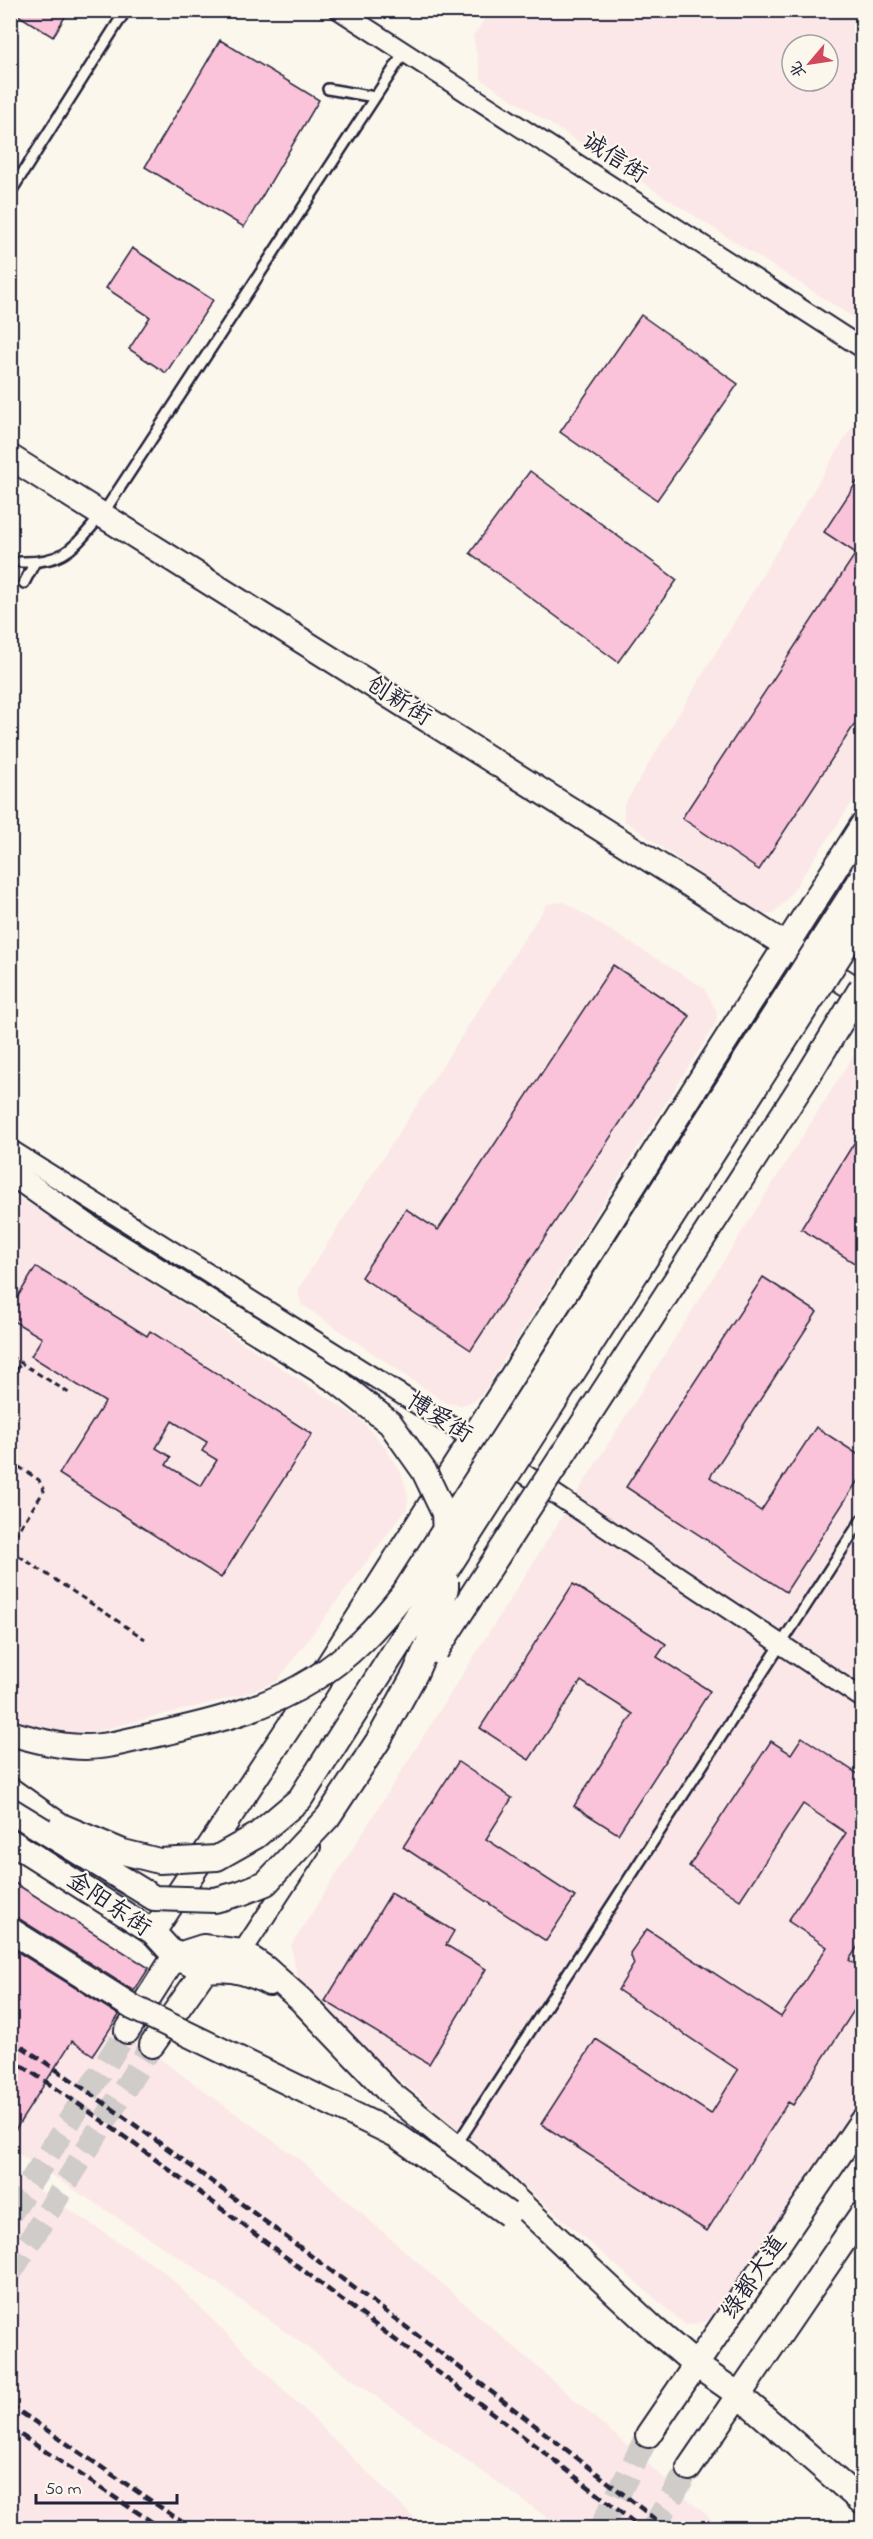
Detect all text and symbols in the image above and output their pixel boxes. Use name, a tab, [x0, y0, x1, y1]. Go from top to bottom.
north arrow	[780, 33, 840, 93]
text: 北	[784, 56, 813, 82]
street label: 诚信街	[574, 125, 654, 193]
street label: 创新街	[358, 668, 438, 736]
street label: 博爱街	[399, 1385, 479, 1453]
street label: 金阳东街	[58, 1864, 158, 1946]
street label: 绿都大道	[714, 2228, 796, 2328]
scale bar	[36, 2467, 177, 2505]
text: 50 m	[45, 2477, 82, 2503]

